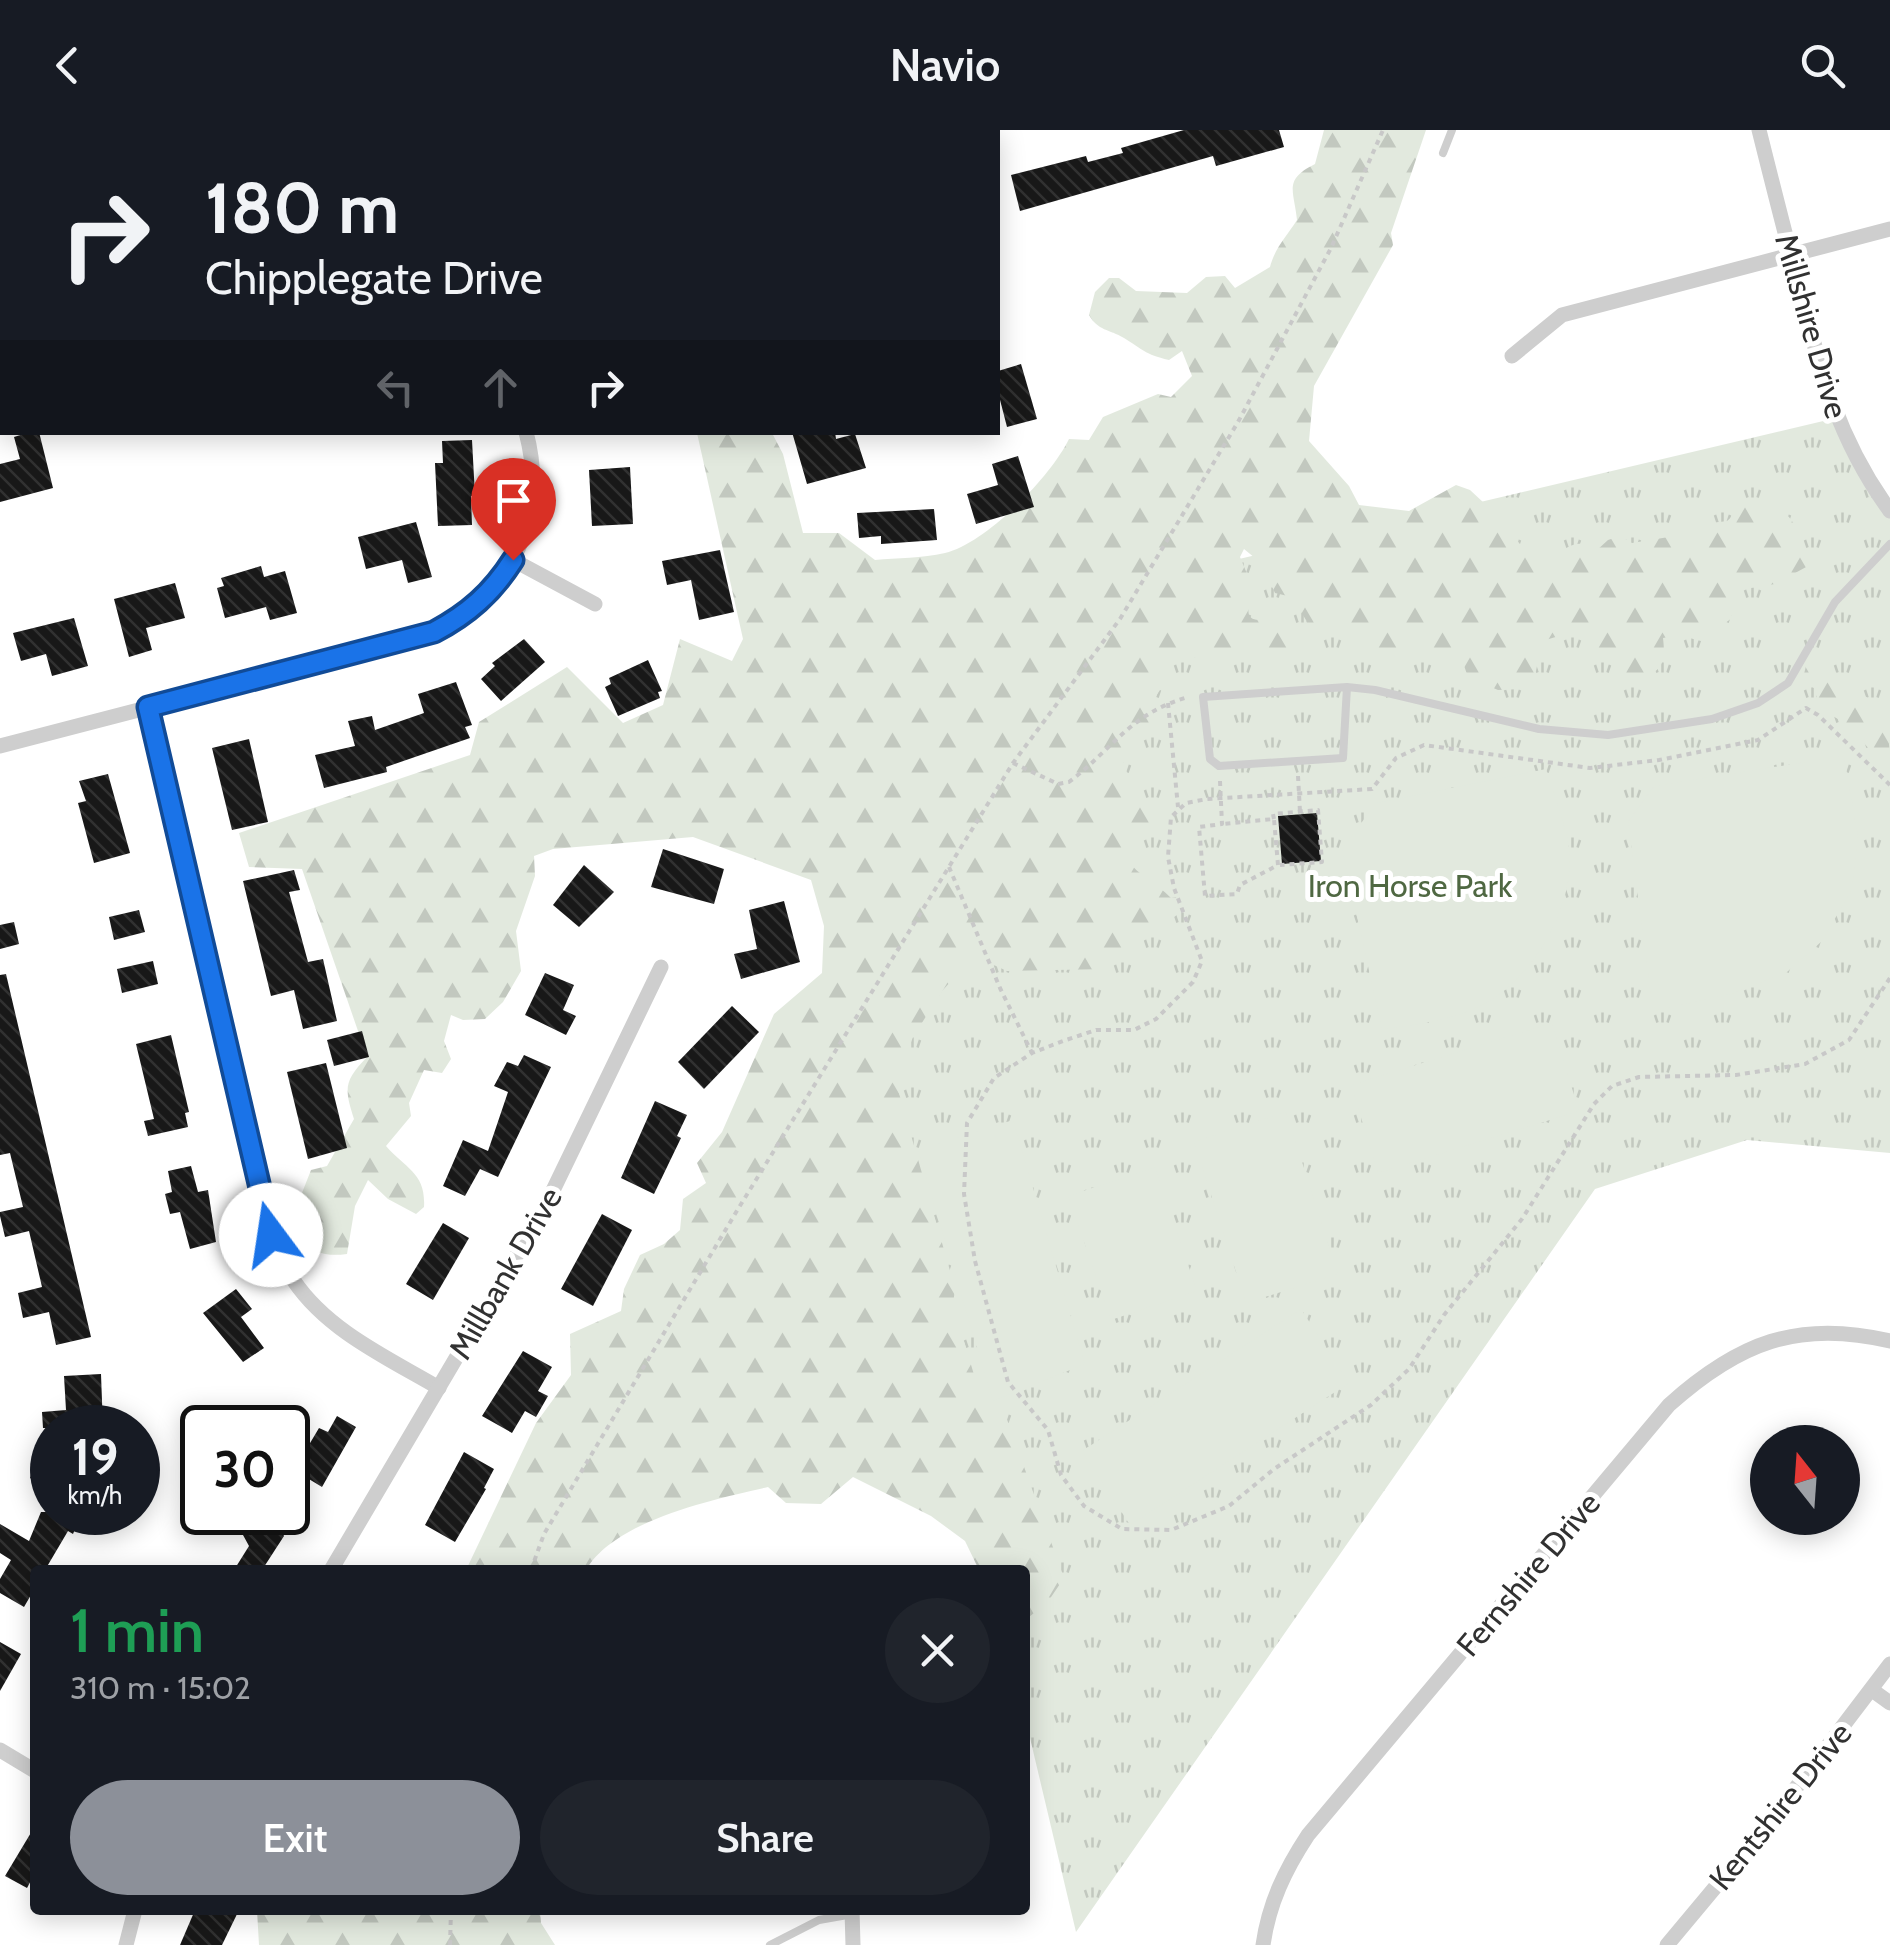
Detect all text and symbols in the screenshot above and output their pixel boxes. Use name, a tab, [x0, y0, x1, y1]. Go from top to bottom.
icon: back	[40, 38, 95, 93]
text: Navio	[890, 38, 1000, 92]
icon: search	[1795, 38, 1850, 93]
text: 180 m	[205, 165, 399, 251]
icon: right	[40, 170, 170, 300]
street label: Millshire Drive	[1767, 229, 1857, 423]
text: Chipplegate Drive	[205, 251, 543, 305]
icon: left	[368, 360, 423, 415]
icon: ahead	[473, 360, 528, 415]
icon: right	[578, 360, 633, 415]
pin	[471, 458, 556, 561]
icon: arrive	[486, 473, 541, 528]
park label: Iron Horse Park	[1308, 866, 1513, 905]
street label: Millbank Drive	[440, 1180, 570, 1366]
position arrow	[219, 1183, 323, 1287]
speed limit sign: 30	[180, 1405, 310, 1535]
north arrow	[1750, 1425, 1860, 1535]
map controls	[1750, 1425, 1860, 1535]
text: 19	[72, 1427, 118, 1488]
text: km/h	[68, 1480, 122, 1510]
street label: Fernshire Drive	[1448, 1484, 1608, 1664]
text: 1 min	[70, 1594, 204, 1667]
button: close	[885, 1598, 990, 1703]
text: 310 m · 15:02	[70, 1668, 251, 1707]
street label: Kentshire Drive	[1701, 1714, 1859, 1898]
button: Exit	[70, 1780, 520, 1895]
button: Share	[540, 1780, 990, 1895]

